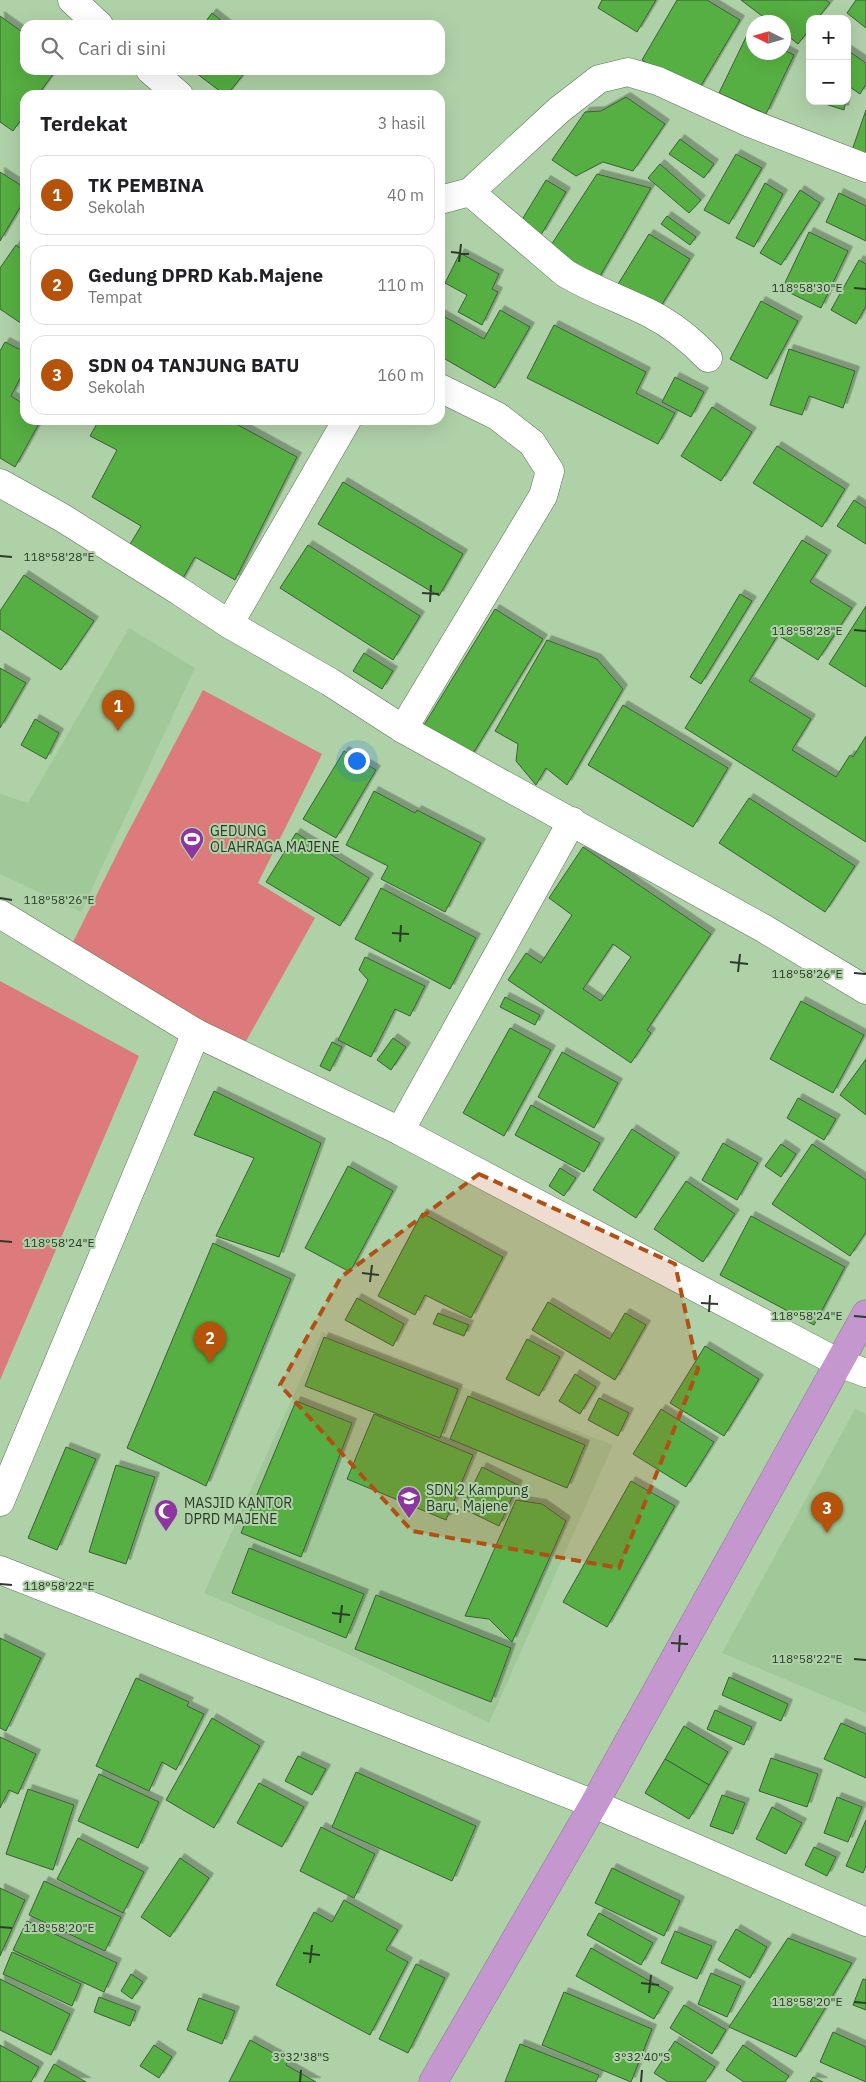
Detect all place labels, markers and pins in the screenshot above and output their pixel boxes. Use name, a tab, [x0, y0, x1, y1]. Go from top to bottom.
pin: 1	[102, 690, 134, 731]
place label: GEDUNG OLAHRAGA MAJENE	[210, 822, 340, 856]
sports icon: GEDUNG OLAHRAGA MAJENE	[179, 826, 205, 860]
pin: 2	[194, 1322, 226, 1363]
place label: SDN 2 Kampung Baru, Majene	[426, 1481, 529, 1515]
school or university icon: SDN 2 Kampung Baru, Majene	[396, 1485, 422, 1519]
pin: 3	[811, 1492, 843, 1533]
place label: MASJID KANTOR DPRD MAJENE	[184, 1494, 292, 1528]
mosque icon: MASJID KANTOR DPRD MAJENE	[153, 1498, 179, 1532]

